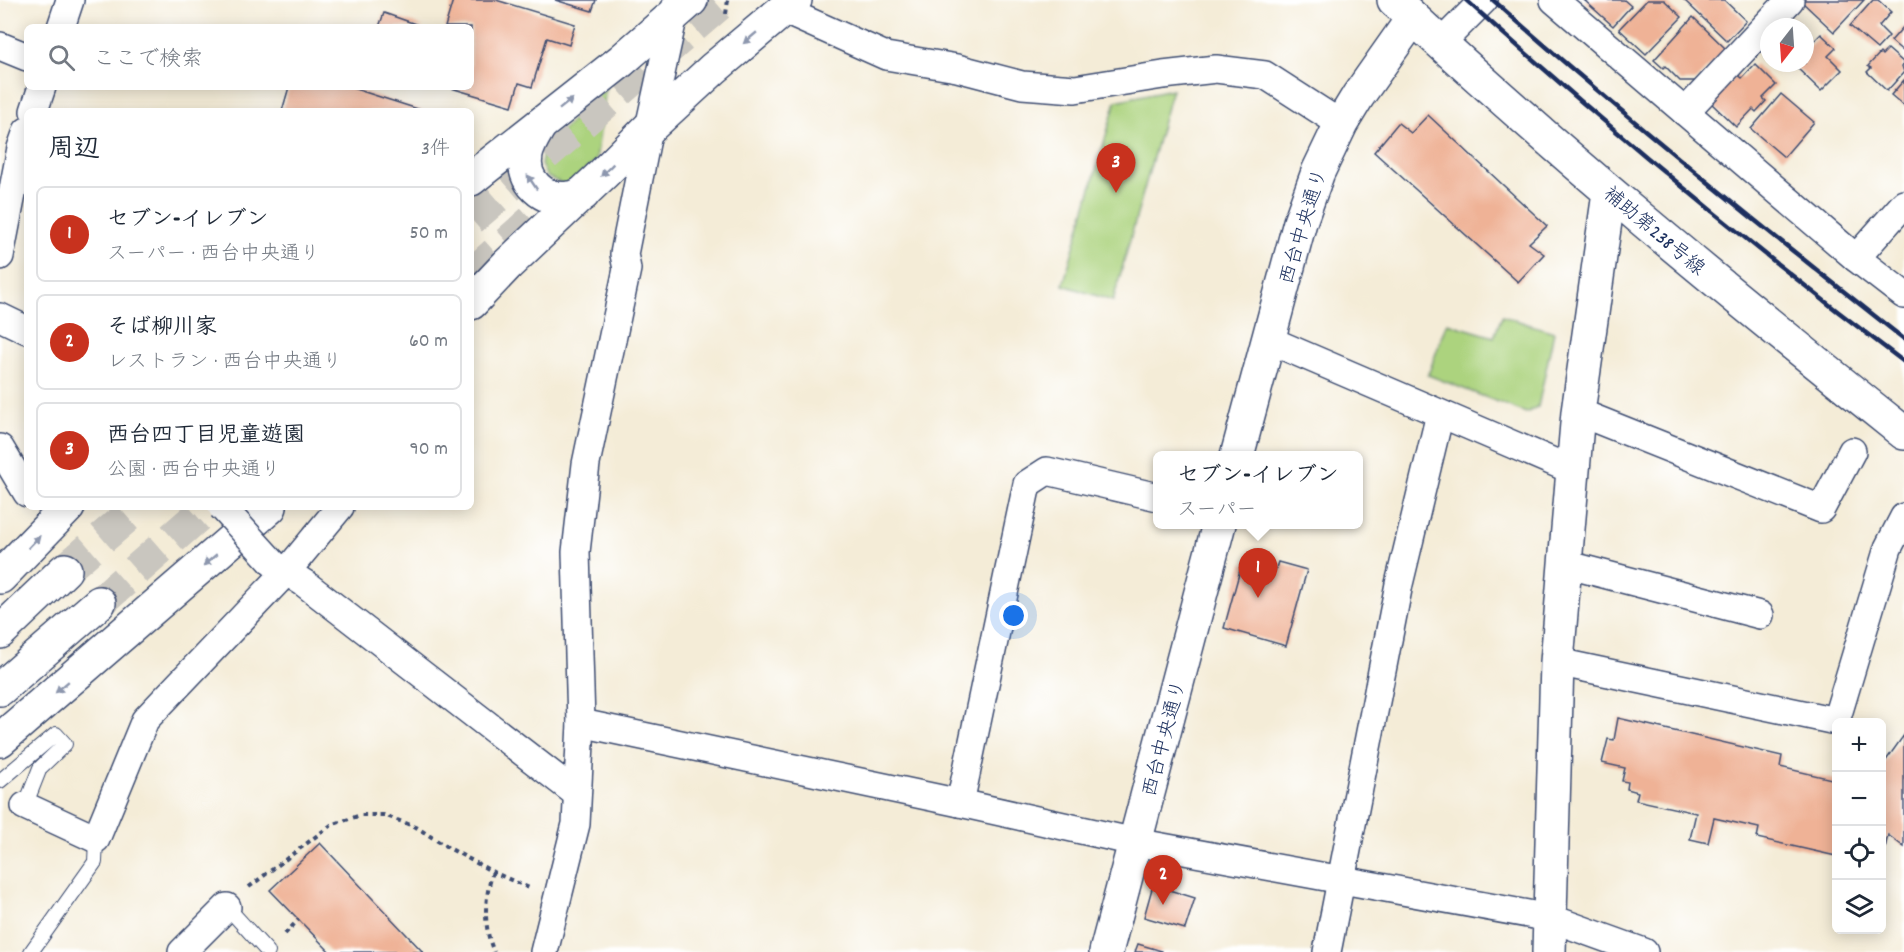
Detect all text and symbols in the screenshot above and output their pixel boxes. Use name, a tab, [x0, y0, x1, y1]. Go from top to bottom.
north arrow	[1760, 18, 1814, 72]
search box	[24, 24, 474, 90]
one-way arrow	[743, 31, 758, 44]
icon: search	[45, 41, 78, 74]
text: ここで検索	[93, 45, 203, 76]
one-way arrow	[558, 98, 573, 111]
text: 周辺	[48, 132, 100, 169]
text: 3件	[421, 136, 450, 164]
pin: 3	[1096, 144, 1136, 193]
one-way arrow	[600, 163, 614, 178]
street label: 西台中央通り	[1274, 165, 1336, 288]
one-way arrow	[526, 174, 538, 190]
street label: 補助第238号線	[1596, 181, 1710, 283]
text: セブン-イレブン	[107, 205, 269, 236]
text: 1	[67, 220, 72, 248]
text: 50 m	[410, 220, 448, 248]
text: スーパー · 西台中央通り	[107, 241, 320, 269]
text: そば柳川家	[107, 313, 217, 344]
text: 2	[65, 328, 74, 356]
text: 60 m	[409, 328, 448, 356]
text: レストラン · 西台中央通り	[107, 349, 342, 377]
text: 西台四丁目児童遊園	[107, 421, 305, 452]
text: 3	[65, 436, 74, 464]
text: 90 m	[410, 436, 448, 464]
popup	[1153, 451, 1363, 529]
text: 公園 · 西台中央通り	[107, 457, 281, 485]
text: セブン-イレブン	[1177, 461, 1339, 492]
text: スーパー	[1177, 497, 1256, 525]
one-way arrow	[27, 535, 41, 550]
pin: 1	[1238, 548, 1278, 598]
one-way arrow	[203, 553, 218, 566]
your location	[999, 601, 1028, 630]
street label: 西台中央通り	[1137, 677, 1195, 800]
one-way arrow	[55, 680, 70, 693]
map controls	[1832, 718, 1886, 934]
button: +	[1832, 718, 1886, 772]
button: −	[1832, 772, 1886, 826]
button: locate	[1832, 826, 1886, 880]
pin: 2	[1144, 856, 1182, 905]
button: layers	[1832, 880, 1886, 934]

